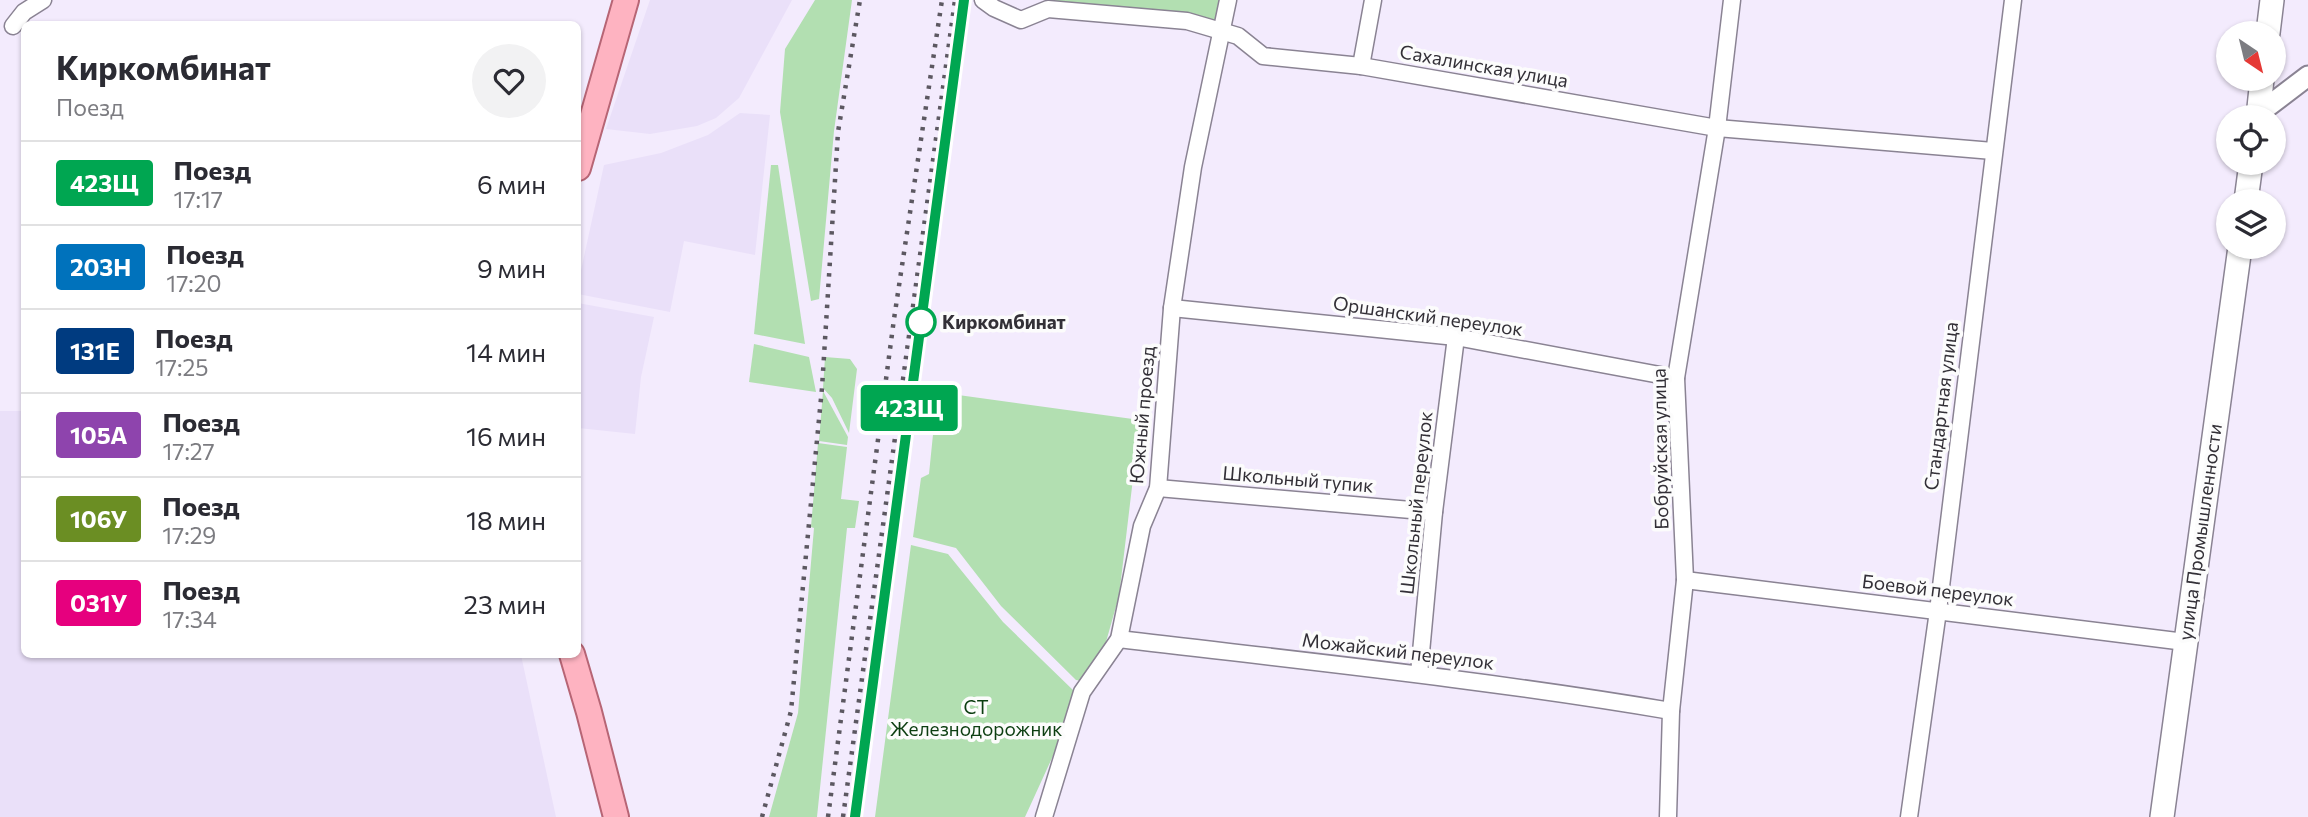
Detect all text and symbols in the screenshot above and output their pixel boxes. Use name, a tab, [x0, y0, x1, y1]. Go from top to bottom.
north arrow	[2216, 21, 2286, 91]
map controls	[2216, 21, 2286, 259]
street label: Сахалинская улица	[1398, 39, 1570, 92]
button: heart	[472, 44, 546, 118]
text: Киркомбинат	[56, 46, 271, 87]
text: Поезд	[56, 93, 124, 121]
button: locate	[2216, 105, 2286, 175]
text: Поезд	[174, 154, 251, 185]
text: 423Щ	[70, 168, 139, 197]
text: 6 мин	[477, 168, 546, 199]
text: 17:17	[174, 185, 223, 213]
button: layers	[2216, 189, 2286, 259]
text: Поезд	[166, 238, 244, 269]
text: 203Н	[70, 252, 131, 281]
text: 9 мин	[477, 252, 546, 283]
text: 17:20	[166, 269, 221, 297]
street label: Оршанский переулок	[1332, 291, 1524, 340]
marker: Киркомбинат	[906, 307, 936, 337]
place label: Киркомбинат	[942, 310, 1066, 333]
street label: Стандартная улица	[1919, 320, 1962, 491]
text: Поезд	[155, 322, 232, 353]
text: 131Е	[70, 336, 120, 365]
text: 14 мин	[466, 336, 546, 367]
street label: Южный проезд	[1124, 345, 1159, 485]
text: 17:25	[155, 353, 208, 381]
street label: Бобруйская улица	[1647, 368, 1672, 530]
line badge: 423Щ	[860, 385, 958, 431]
text: 423Щ	[875, 393, 943, 422]
text: Поезд	[162, 406, 240, 437]
street label: Школьный переулок	[1394, 410, 1437, 596]
text: 105А	[70, 420, 127, 449]
text: 16 мин	[466, 420, 546, 451]
street label: улица Промышленности	[2173, 422, 2226, 642]
text: 17:27	[162, 437, 215, 465]
street label: Школьный тупик	[1222, 460, 1374, 497]
text: Поезд	[162, 490, 240, 521]
text: 106У	[70, 504, 127, 533]
text: 18 мин	[466, 504, 546, 535]
text: 17:29	[162, 521, 216, 549]
street label: Боевой переулок	[1861, 569, 2015, 610]
text: Поезд	[162, 574, 240, 605]
text: 031У	[70, 588, 127, 617]
text: 23 мин	[464, 588, 546, 619]
text: 17:34	[162, 605, 217, 633]
street label: Можайский переулок	[1301, 627, 1495, 674]
park label: СТ Железнодорожник	[890, 695, 1062, 740]

